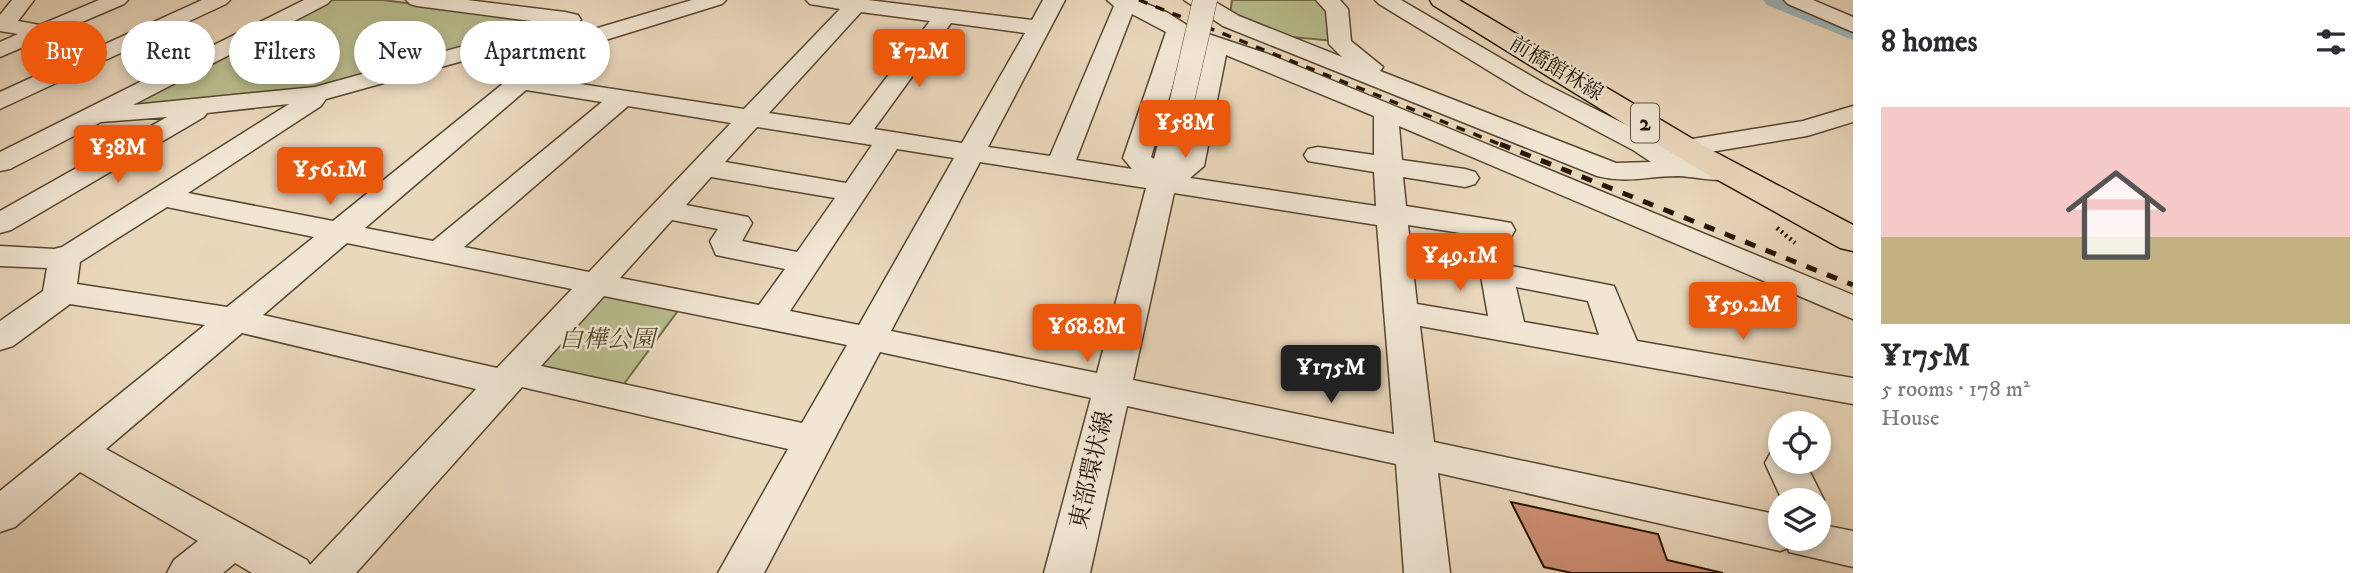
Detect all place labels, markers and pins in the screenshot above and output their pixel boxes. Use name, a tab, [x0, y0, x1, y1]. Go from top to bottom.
pin: ¥72M	[878, 29, 960, 89]
pin: ¥58M	[1144, 100, 1226, 160]
pin: ¥38M	[77, 125, 159, 185]
pin: ¥56.1M	[273, 148, 387, 207]
pin: ¥49.1M	[1403, 233, 1517, 293]
pin: ¥59.2M	[1686, 282, 1800, 342]
pin: ¥68.8M	[1030, 304, 1144, 364]
pin: ¥175M	[1282, 346, 1380, 405]

